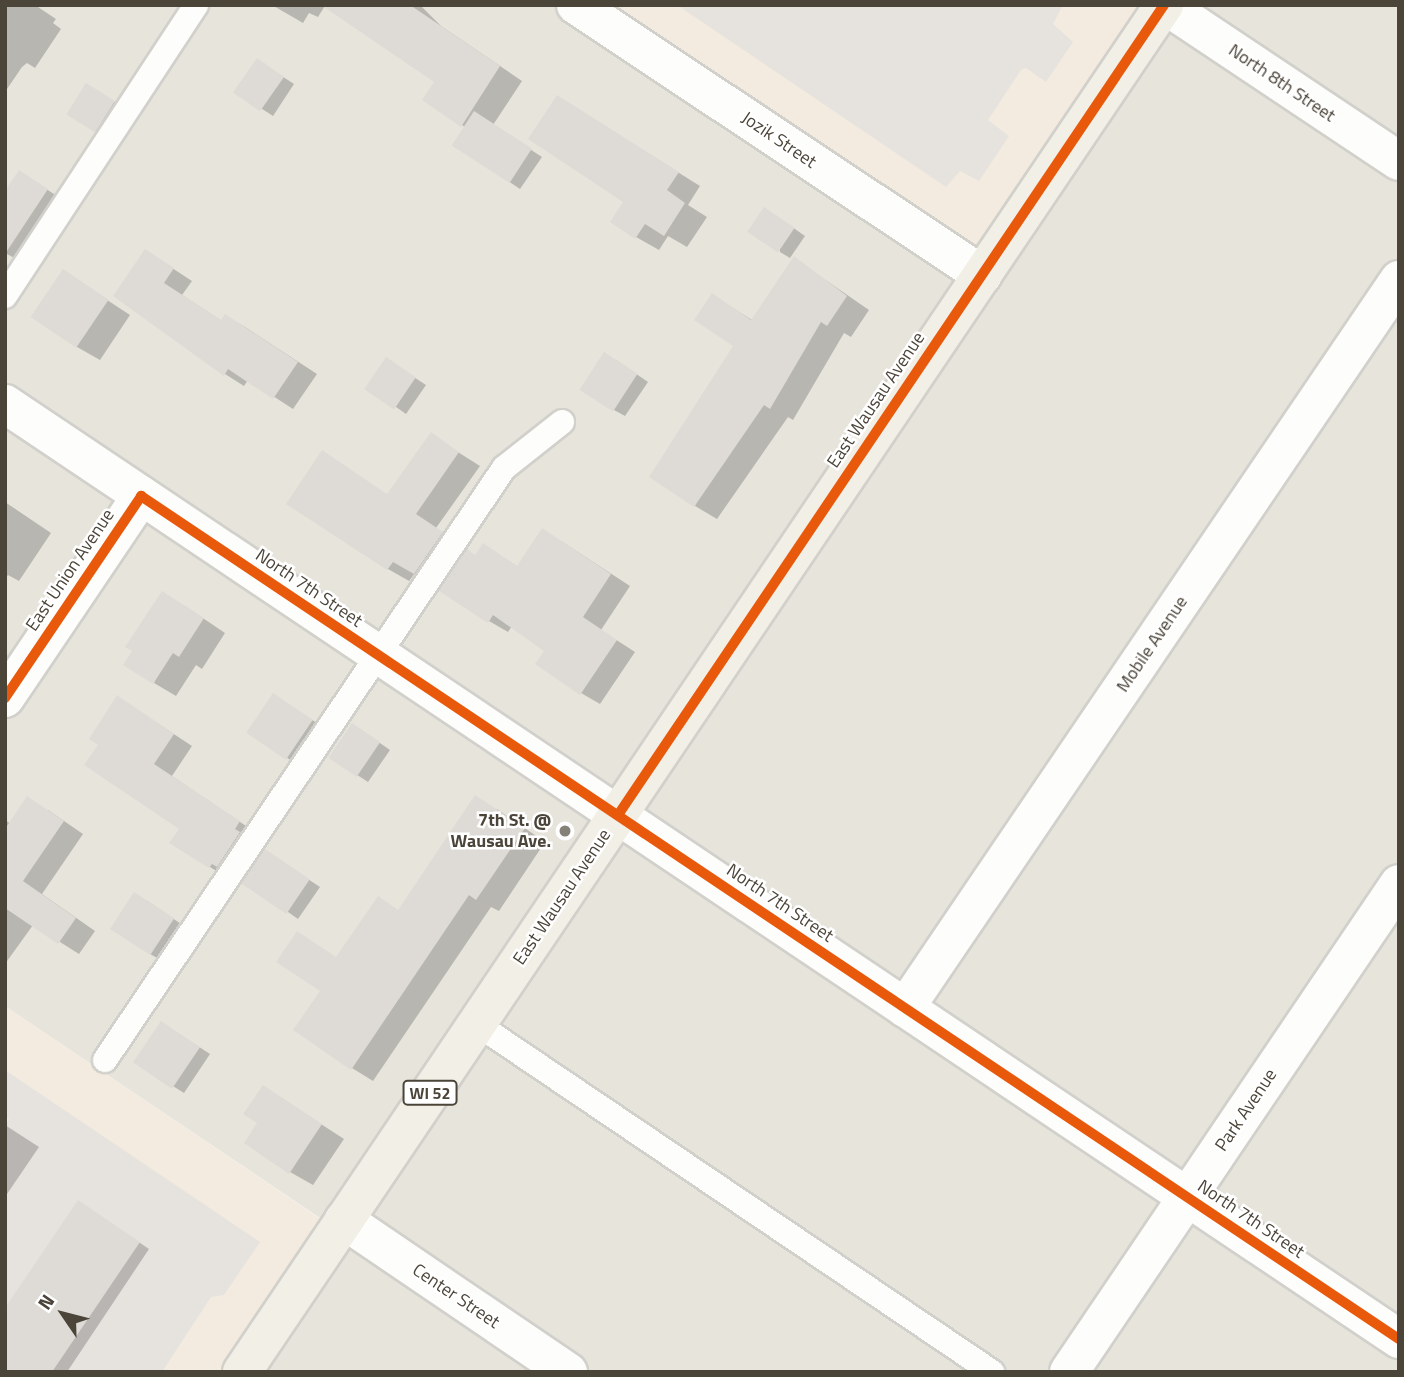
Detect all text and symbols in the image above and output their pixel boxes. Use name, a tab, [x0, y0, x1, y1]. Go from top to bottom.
street label: North 8th Street	[1224, 39, 1340, 127]
street label: Jozik Street	[737, 107, 821, 173]
street label: East Wausau Avenue	[823, 328, 929, 472]
street label: East Union Avenue	[21, 505, 119, 635]
street label: North 7th Street	[251, 544, 367, 632]
street label: Mobile Avenue	[1112, 592, 1192, 696]
place label: 7th St. @ Wausau Ave.	[451, 810, 551, 852]
marker: 7th St. @ Wausau Ave.	[557, 823, 573, 839]
street label: East Wausau Avenue	[509, 825, 615, 969]
street label: North 7th Street	[722, 859, 838, 947]
street label: Park Avenue	[1211, 1065, 1281, 1155]
road number: WI 52	[402, 1080, 458, 1106]
street label: North 7th Street	[1193, 1175, 1309, 1263]
street label: Center Street	[408, 1259, 504, 1333]
north arrow	[28, 1279, 98, 1349]
text: N	[30, 1288, 61, 1315]

